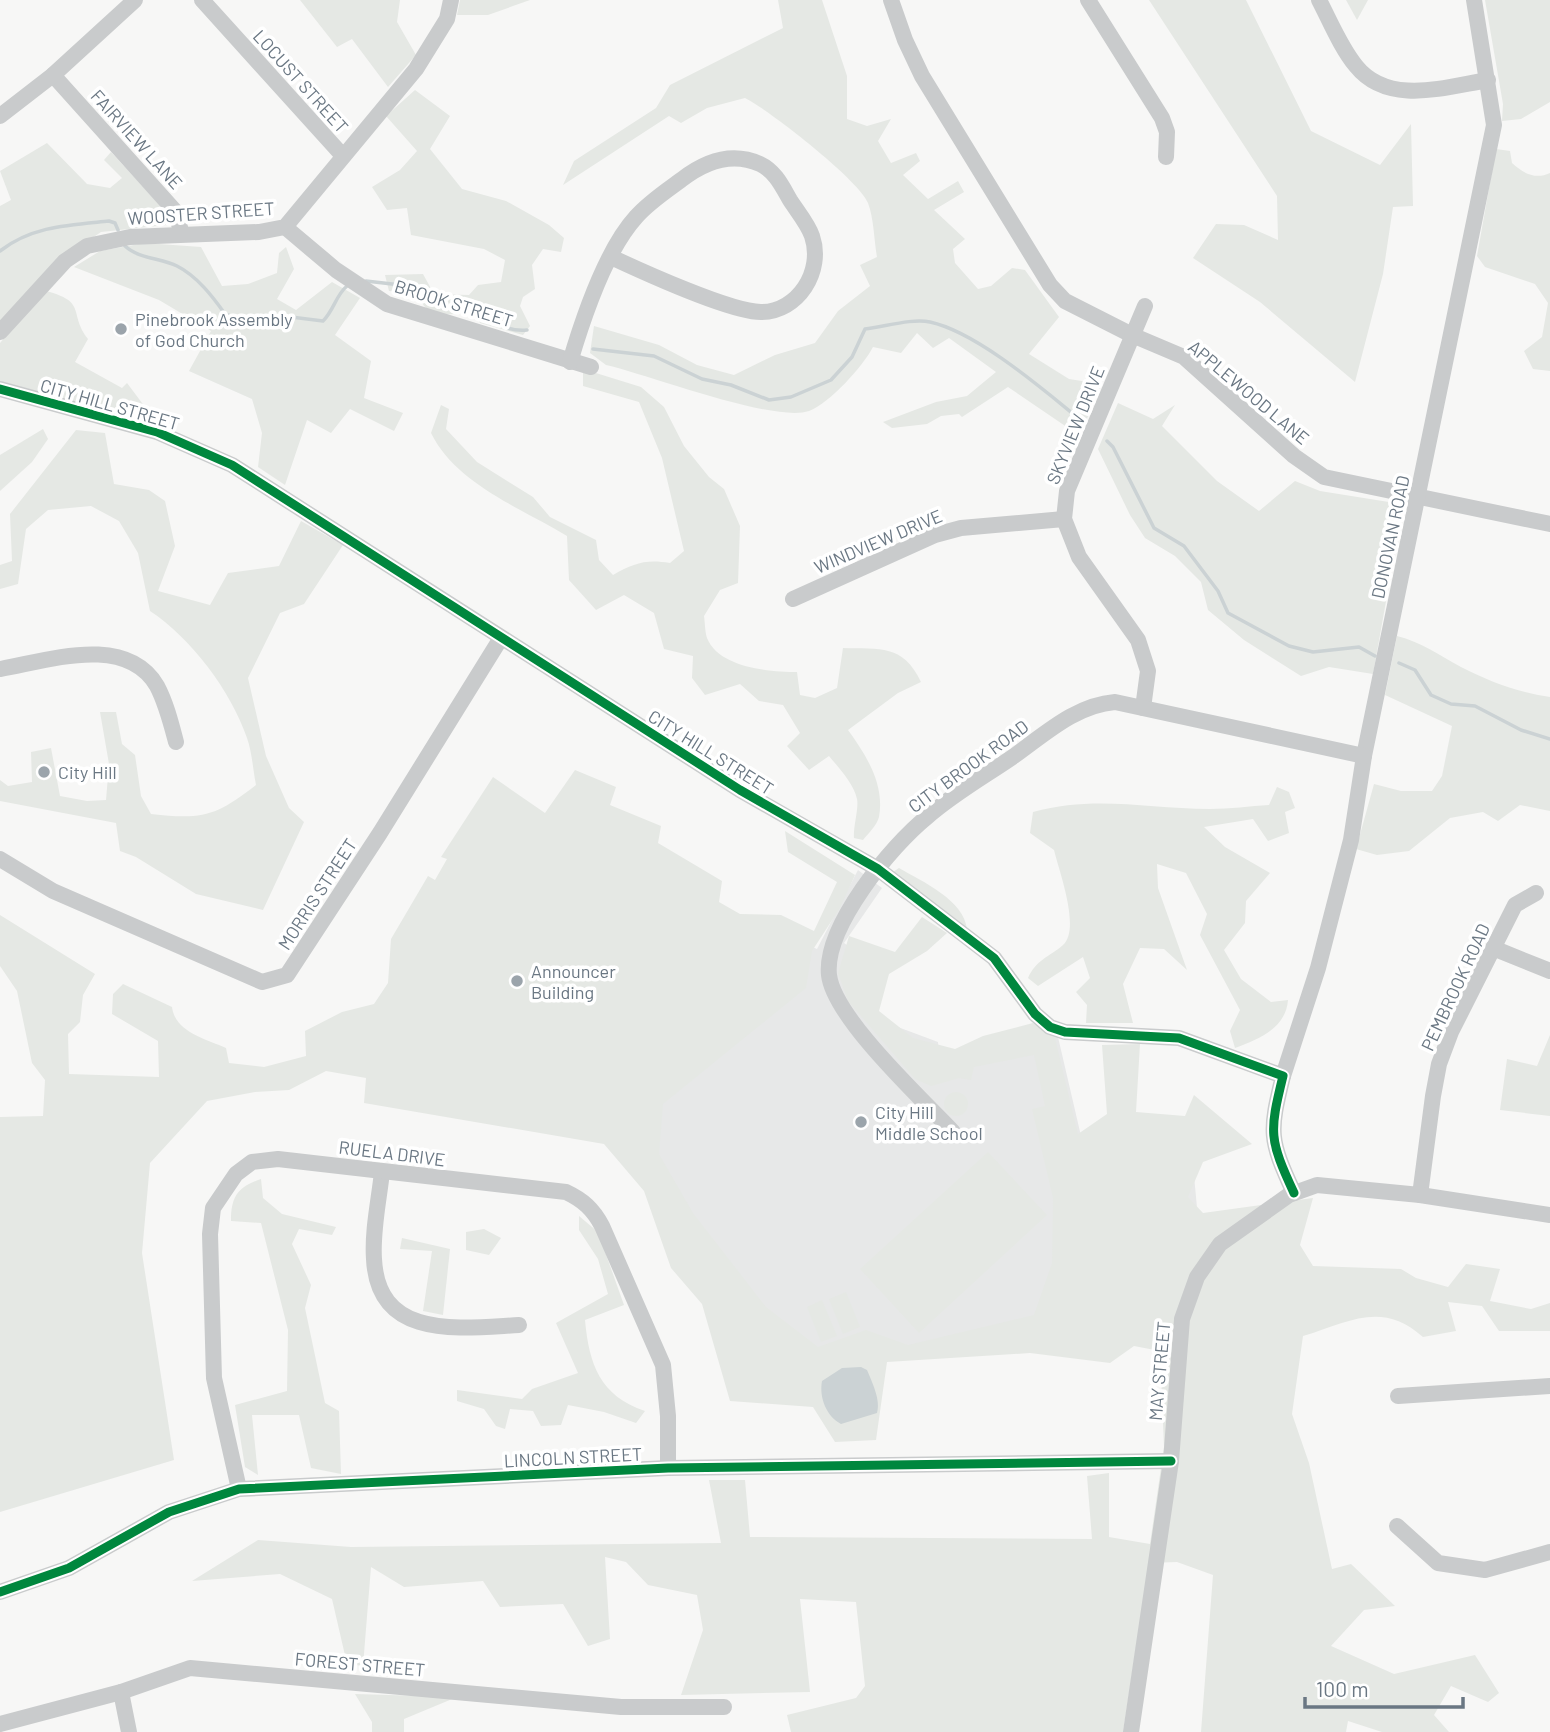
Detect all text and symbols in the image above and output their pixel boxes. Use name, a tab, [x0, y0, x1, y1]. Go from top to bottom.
street label: LOCUST STREET	[249, 25, 353, 137]
street label: FAIRVIEW LANE	[87, 85, 187, 193]
street label: WOOSTER STREET	[127, 197, 275, 229]
street label: BROOK STREET	[392, 275, 516, 331]
place label: Pinebrook Assembly of God Church	[135, 308, 293, 351]
marker: Pinebrook Assembly of God Church	[113, 321, 129, 337]
street label: APPLEWOOD LANE	[1184, 335, 1314, 449]
street label: SKYVIEW DRIVE	[1041, 363, 1109, 487]
street label: CITY HILL STREET	[38, 374, 182, 434]
street label: DONOVAN ROAD	[1366, 473, 1414, 601]
street label: WINDVIEW DRIVE	[811, 504, 945, 578]
street label: CITY HILL STREET	[644, 705, 778, 799]
street label: CITY BROOK ROAD	[904, 715, 1032, 817]
place label: City Hill	[58, 761, 117, 783]
marker: City Hill	[36, 764, 52, 780]
street label: MORRIS STREET	[273, 834, 361, 954]
street label: PEMBROOK ROAD	[1416, 920, 1494, 1054]
place label: Announcer Building	[531, 960, 616, 1003]
marker: Announcer Building	[509, 973, 525, 989]
place label: City Hill Middle School	[875, 1101, 983, 1144]
marker: City Hill Middle School	[853, 1114, 869, 1130]
street label: RUELA DRIVE	[337, 1136, 447, 1170]
street label: MAY STREET	[1144, 1320, 1174, 1422]
street label: LINCOLN STREET	[503, 1442, 643, 1472]
street label: FOREST STREET	[294, 1647, 426, 1681]
scale bar	[1305, 1666, 1462, 1710]
text: 100 m	[1316, 1676, 1369, 1701]

